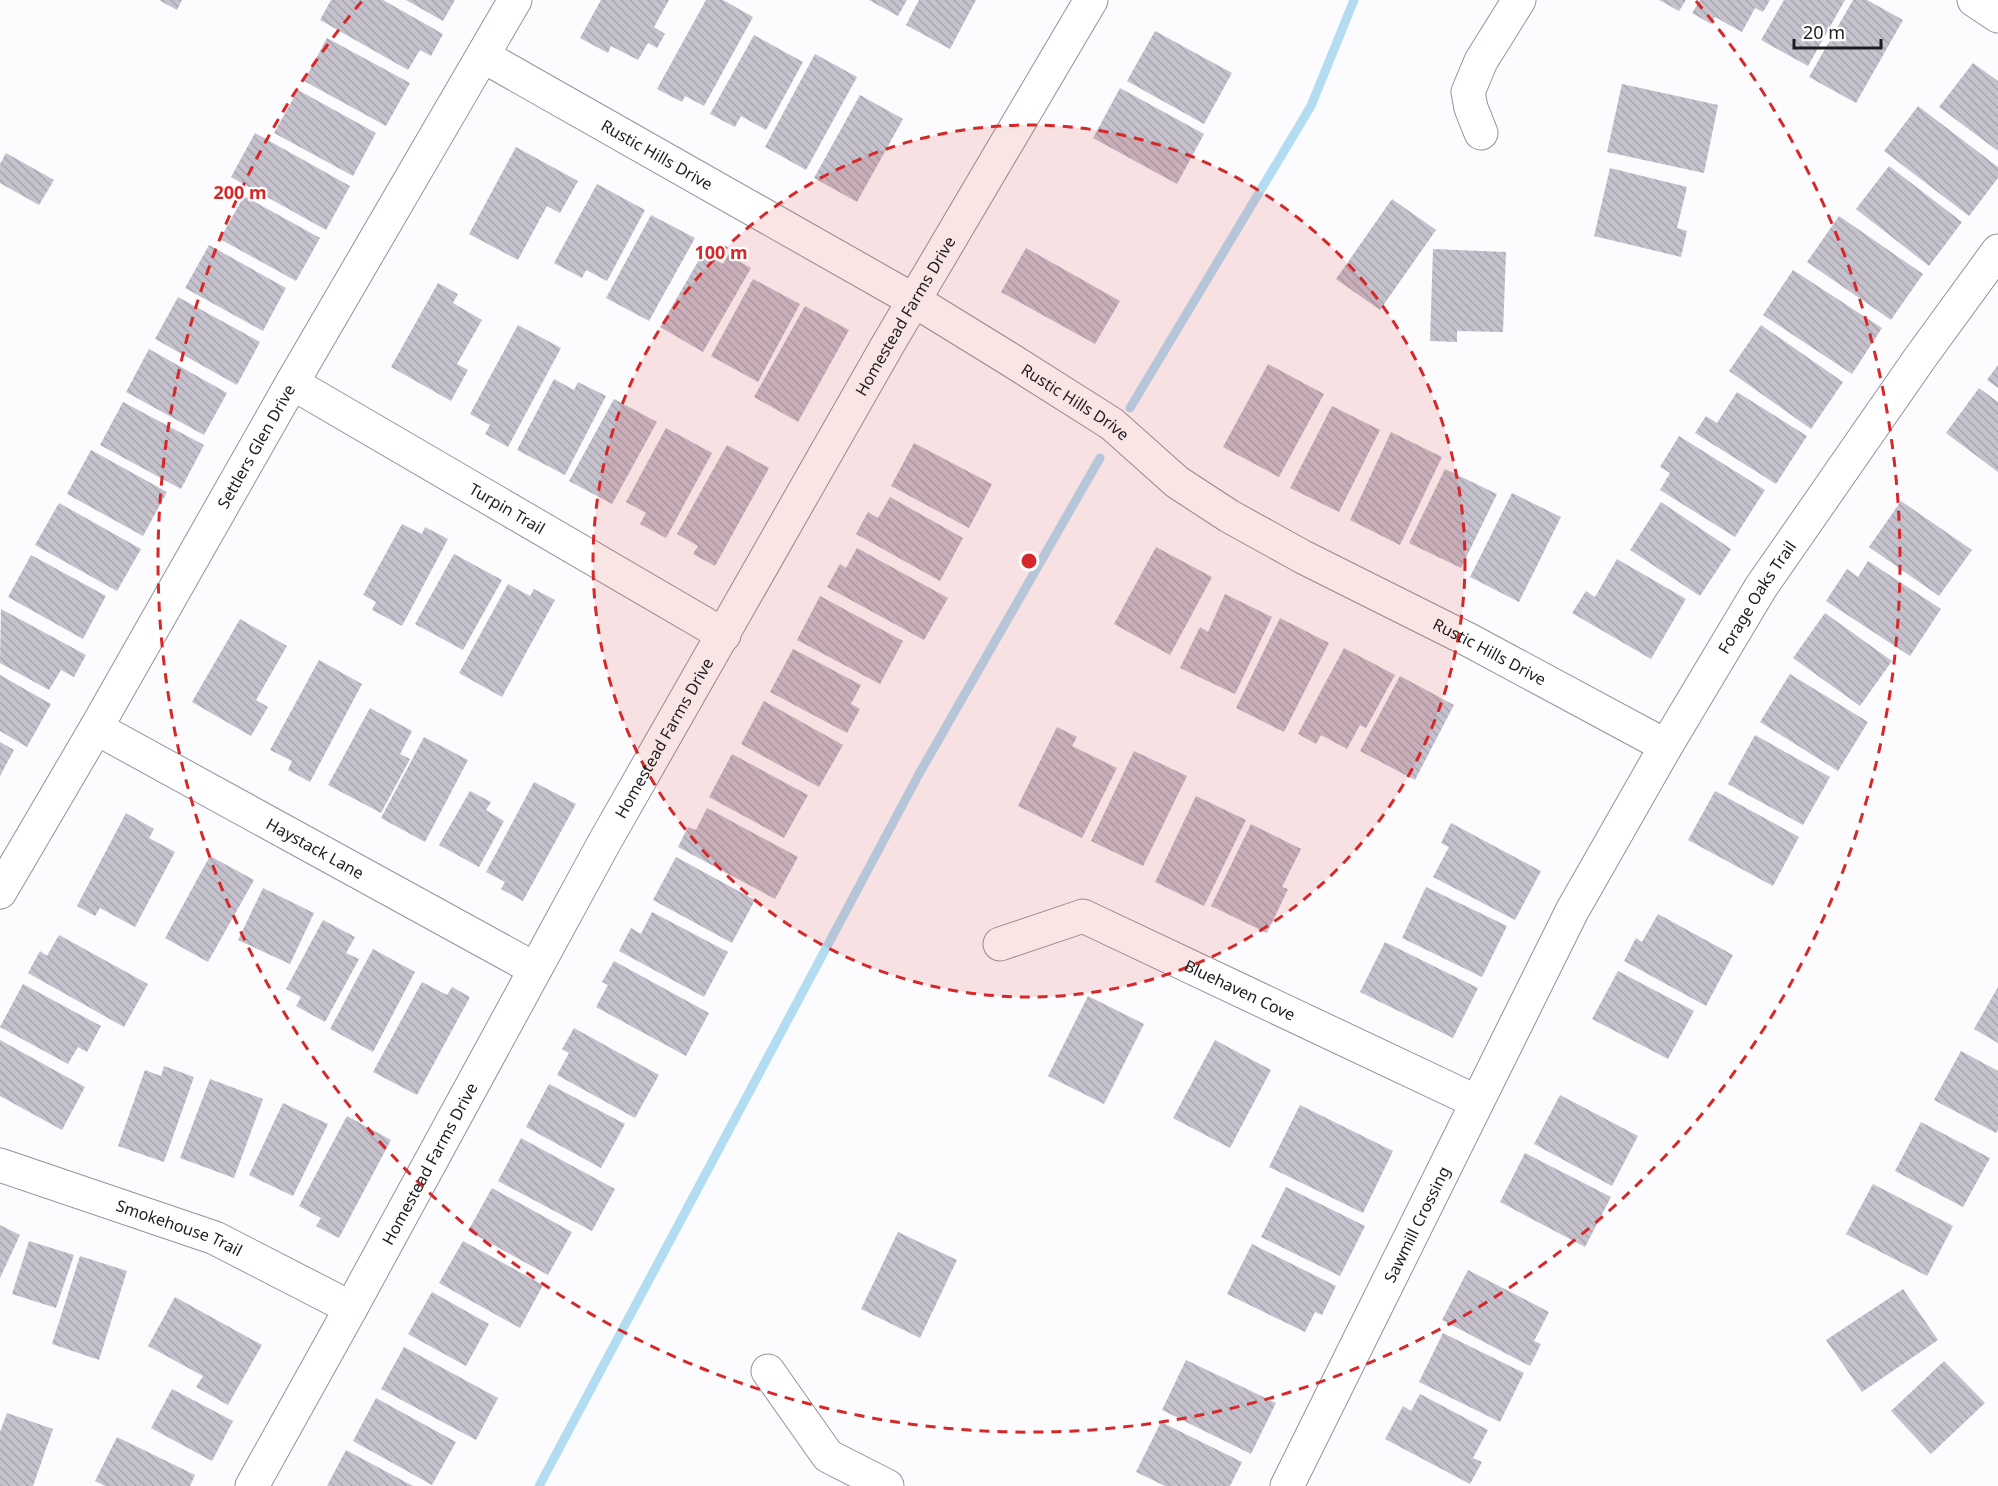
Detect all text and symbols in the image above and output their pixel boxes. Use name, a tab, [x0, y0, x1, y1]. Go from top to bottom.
scale bar	[1794, 12, 1881, 50]
text: 20 m	[1803, 20, 1845, 44]
street label: Rustic Hills Drive	[597, 114, 717, 195]
text: 200 m	[213, 180, 267, 204]
street label: Homestead Farms Drive	[850, 232, 960, 400]
text: 100 m	[694, 240, 748, 264]
street label: Rustic Hills Drive	[1017, 358, 1134, 445]
street label: Settlers Glen Drive	[212, 380, 300, 512]
street label: Turpin Trail	[465, 478, 549, 539]
street label: Forage Oaks Trail	[1713, 536, 1801, 658]
centre of rings	[1019, 551, 1039, 571]
street label: Rustic Hills Drive	[1429, 613, 1550, 691]
street label: Homestead Farms Drive	[609, 654, 718, 822]
street label: Haystack Lane	[262, 813, 368, 884]
street label: Bluehaven Cove	[1181, 954, 1299, 1026]
street label: Homestead Farms Drive	[377, 1079, 483, 1249]
street label: Sawmill Crossing	[1379, 1162, 1455, 1286]
street label: Smokehouse Trail	[113, 1194, 246, 1261]

